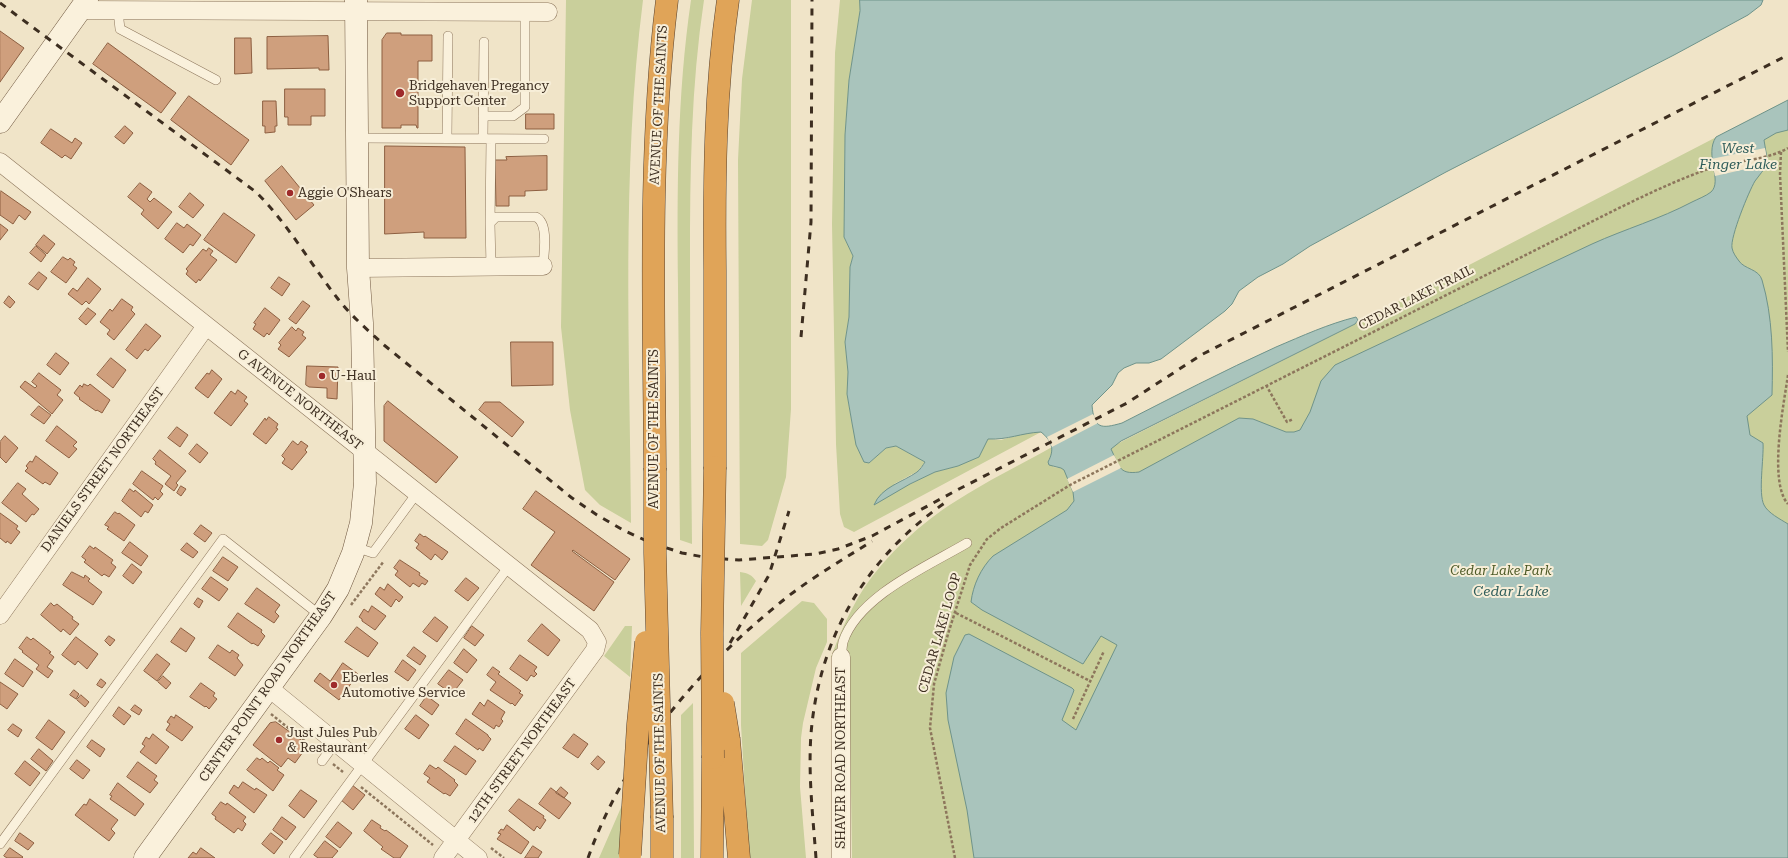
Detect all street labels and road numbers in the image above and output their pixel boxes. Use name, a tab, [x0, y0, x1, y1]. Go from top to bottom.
street label: AVENUE OF THE SAINTS	[647, 25, 671, 185]
street label: CEDAR LAKE TRAIL	[1356, 262, 1476, 334]
street label: G AVENUE NORTHEAST	[234, 346, 366, 454]
street label: AVENUE OF THE SAINTS	[646, 349, 662, 509]
street label: DANIELS STREET NORTHEAST	[38, 385, 168, 555]
street label: CEDAR LAKE LOOP	[915, 571, 965, 695]
street label: CENTER POINT ROAD NORTHEAST	[196, 589, 340, 785]
street label: SHAVER ROAD NORTHEAST	[833, 667, 849, 849]
street label: AVENUE OF THE SAINTS	[651, 673, 669, 833]
street label: 12TH STREET NORTHEAST	[464, 676, 580, 826]

